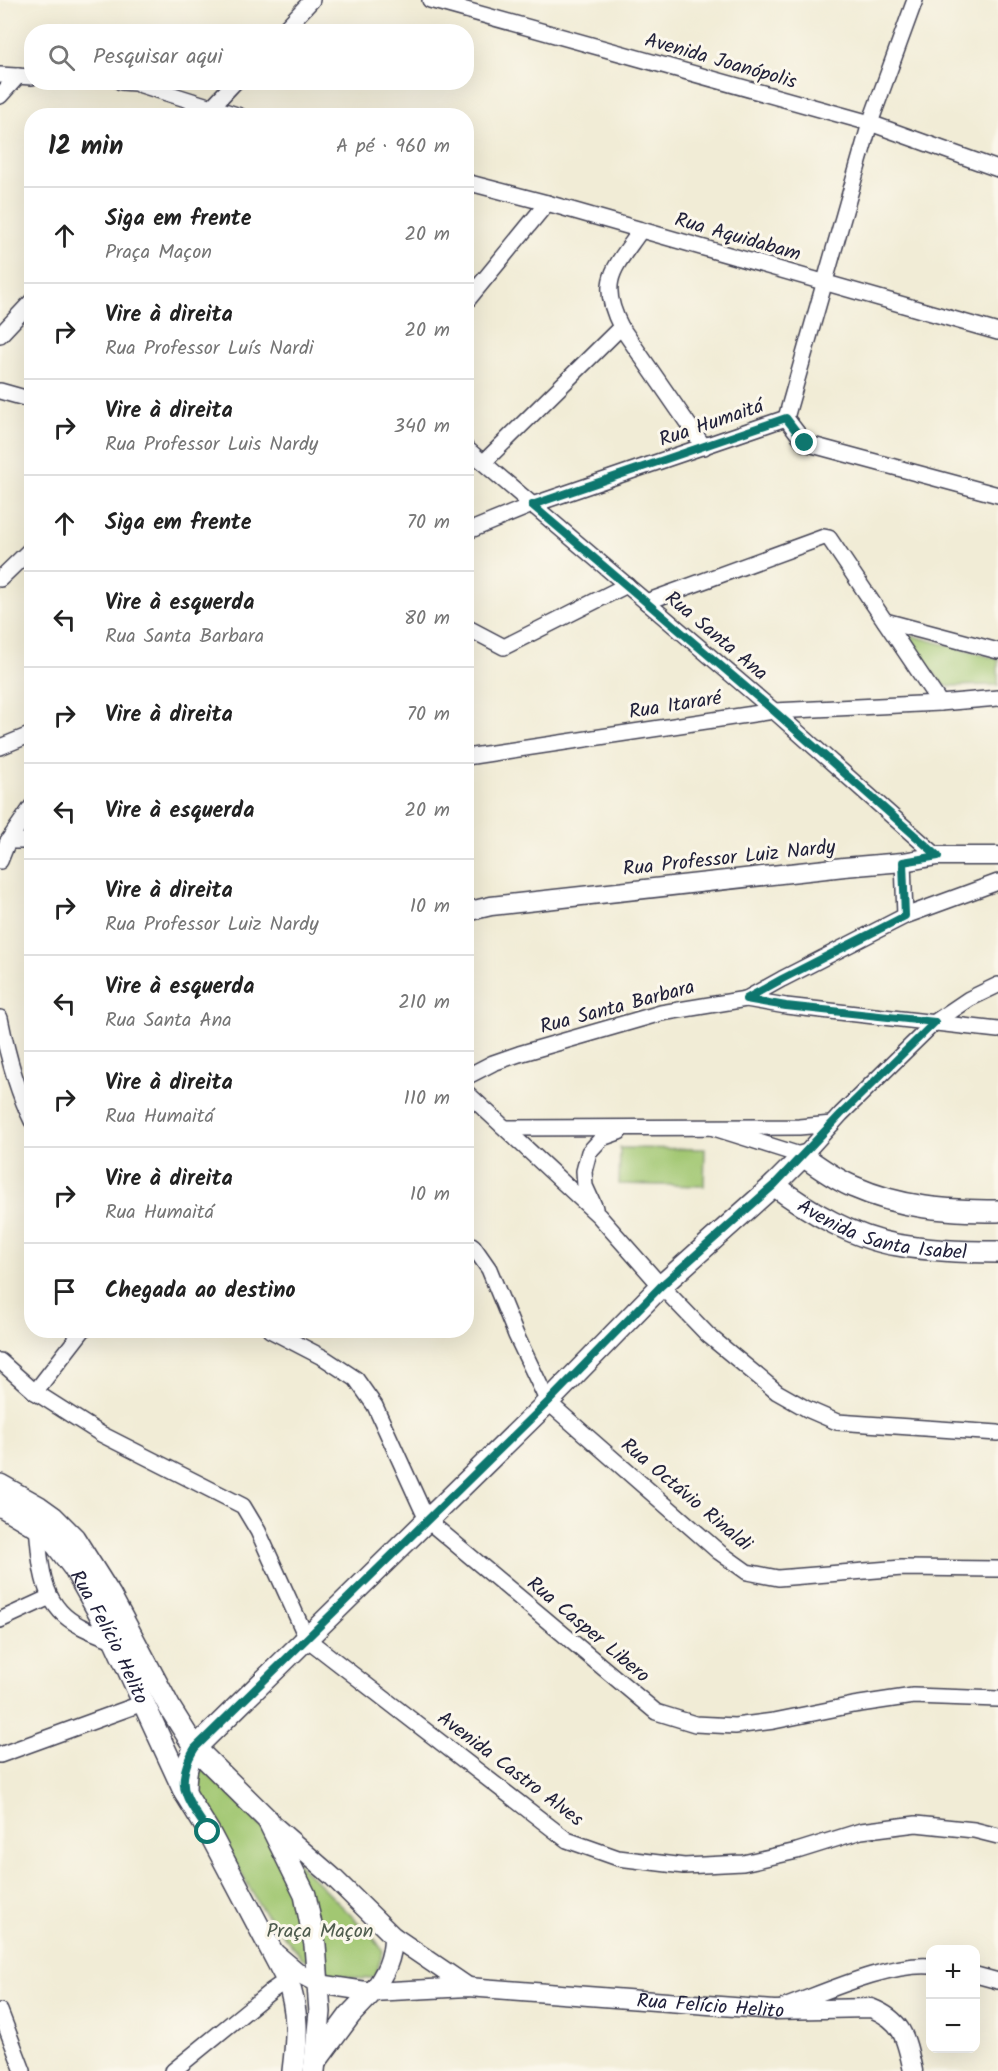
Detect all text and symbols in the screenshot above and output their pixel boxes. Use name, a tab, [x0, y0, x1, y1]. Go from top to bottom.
search box	[24, 24, 474, 90]
street label: Avenida Joanópolis	[641, 25, 801, 99]
text: Pesquisar aqui	[93, 40, 223, 75]
icon: search	[45, 41, 78, 74]
text: 12 min	[48, 126, 123, 168]
text: A pé · 960 m	[336, 131, 450, 163]
text: Siga em frente	[105, 202, 251, 237]
street label: Rua Aquidabam	[671, 205, 804, 271]
icon: ahead	[48, 219, 81, 252]
text: 20 m	[404, 219, 450, 251]
text: Praça Maçon	[105, 237, 212, 269]
text: Vire à direita	[105, 298, 233, 333]
icon: right	[48, 315, 81, 348]
text: 20 m	[404, 315, 450, 347]
text: Rua Professor Luís Nardi	[105, 333, 314, 365]
street label: Rua Humaitá	[655, 391, 770, 457]
text: Vire à direita	[105, 394, 233, 429]
icon: right	[48, 411, 81, 444]
text: 340 m	[394, 411, 450, 443]
text: Rua Professor Luis Nardy	[105, 429, 318, 461]
route end	[791, 429, 817, 455]
text: Siga em frente	[105, 506, 251, 541]
icon: ahead	[48, 507, 81, 540]
text: 70 m	[407, 507, 450, 539]
street label: Rua Santa Ana	[657, 584, 775, 690]
text: Vire à esquerda	[105, 586, 254, 621]
icon: left	[48, 603, 81, 636]
text: 80 m	[404, 603, 450, 635]
text: Rua Santa Barbara	[105, 621, 264, 653]
street label: Rua Itararé	[627, 683, 725, 729]
text: Vire à direita	[105, 698, 233, 733]
icon: right	[48, 699, 81, 732]
text: 70 m	[407, 699, 450, 731]
text: Vire à esquerda	[105, 794, 254, 829]
icon: left	[48, 795, 81, 828]
text: 20 m	[404, 795, 450, 827]
street label: Rua Professor Luiz Nardy	[621, 832, 838, 886]
text: Vire à direita	[105, 874, 233, 909]
icon: right	[48, 891, 81, 924]
text: 10 m	[410, 891, 450, 923]
text: Rua Professor Luiz Nardy	[105, 909, 319, 941]
text: Vire à esquerda	[105, 970, 254, 1005]
street label: Rua Santa Barbara	[537, 972, 699, 1044]
icon: left	[48, 987, 81, 1020]
text: 210 m	[398, 987, 450, 1019]
text: Rua Santa Ana	[105, 1005, 232, 1037]
text: Vire à direita	[105, 1066, 233, 1101]
icon: right	[48, 1083, 81, 1116]
text: 110 m	[404, 1083, 450, 1115]
text: Rua Humaitá	[105, 1101, 214, 1133]
text: Vire à direita	[105, 1162, 233, 1197]
icon: right	[48, 1179, 81, 1212]
text: 10 m	[410, 1179, 450, 1211]
street label: Avenida Santa Isabel	[790, 1191, 968, 1270]
text: Rua Humaitá	[105, 1197, 214, 1229]
text: Chegada ao destino	[105, 1274, 296, 1309]
icon: arrive	[48, 1275, 81, 1308]
street label: Rua Octávio Rinaldi	[613, 1431, 760, 1561]
street label: Rua Felício Helito	[60, 1564, 156, 1710]
street label: Rua Casper Libero	[519, 1569, 656, 1692]
street label: Avenida Castro Alves	[430, 1704, 590, 1836]
route start	[194, 1818, 220, 1844]
park label: Praça Maçon	[266, 1916, 374, 1948]
map controls	[926, 1945, 980, 2053]
button: +	[926, 1945, 980, 1999]
street label: Rua Felício Helito	[636, 1986, 784, 2028]
button: −	[926, 1999, 980, 2053]

